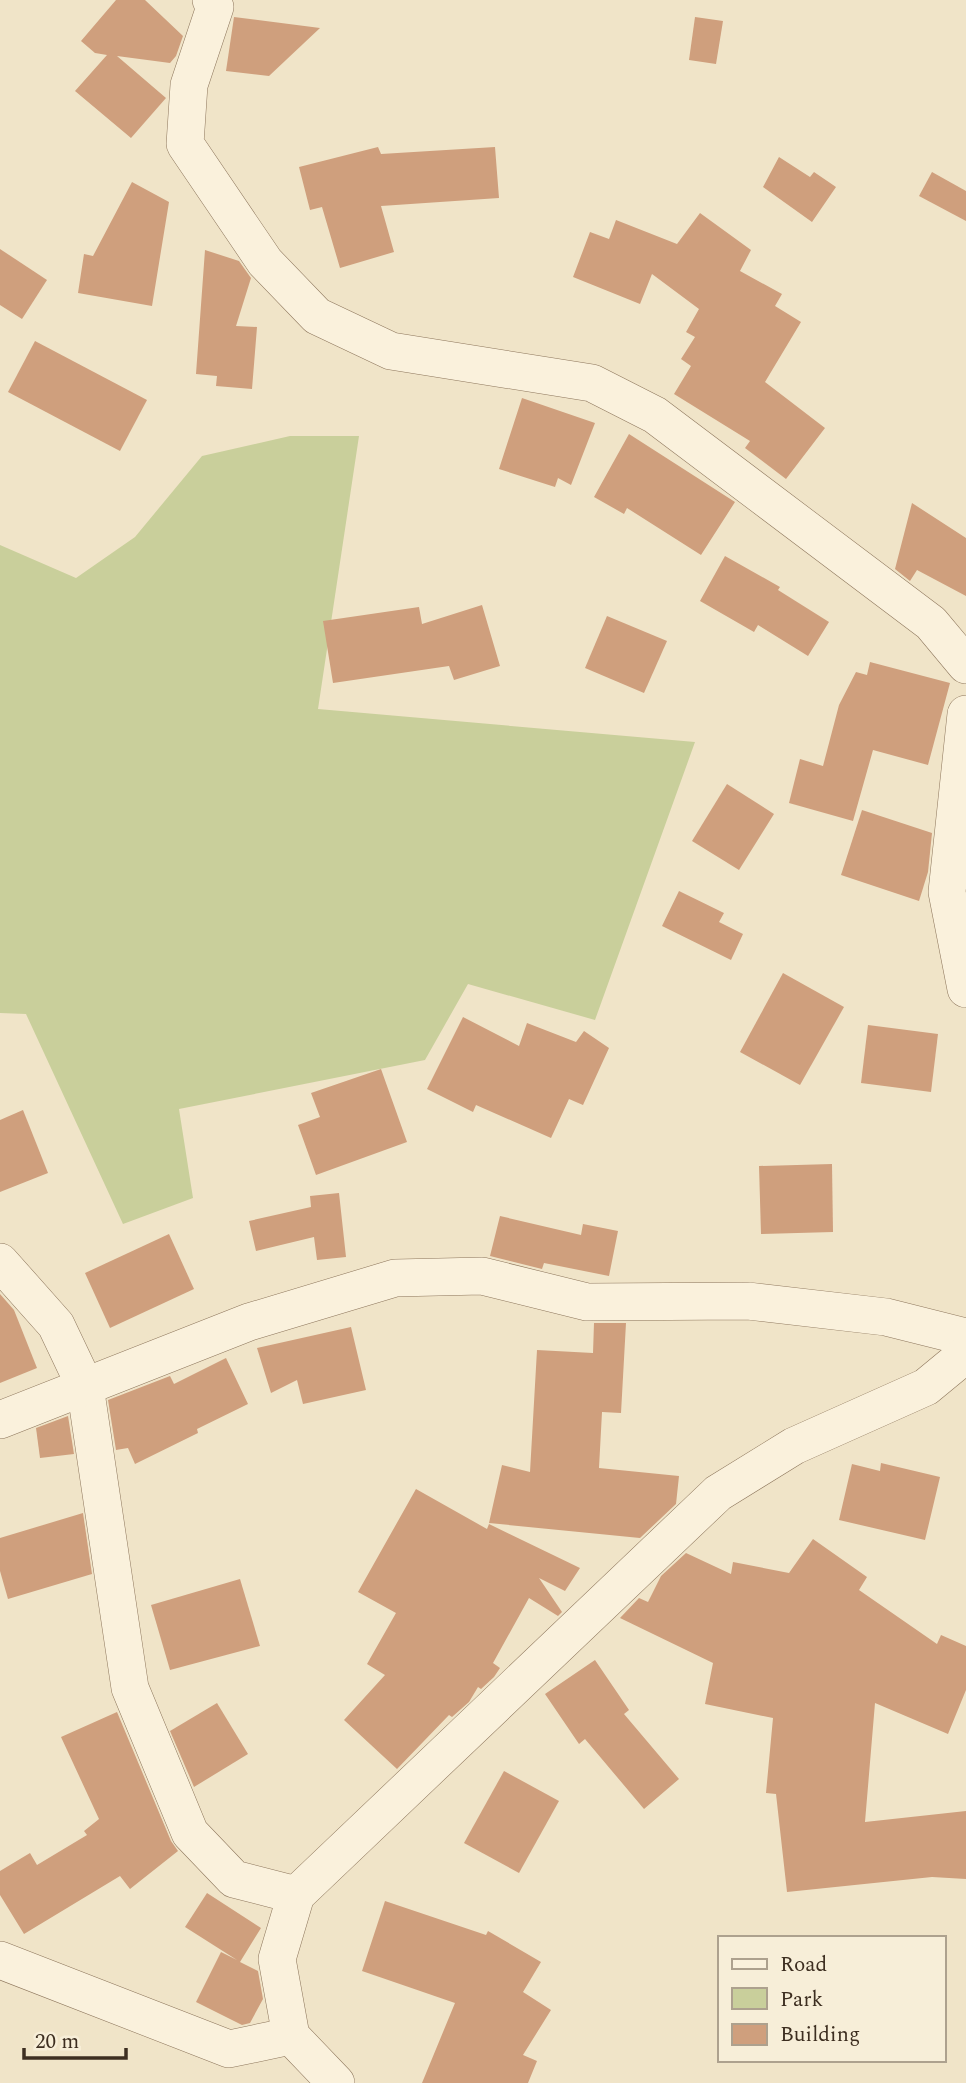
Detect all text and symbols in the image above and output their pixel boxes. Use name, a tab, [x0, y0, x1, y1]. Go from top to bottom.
legend	[718, 1936, 945, 2062]
text: Road	[780, 1949, 827, 1981]
text: Park	[780, 1984, 824, 2016]
scale bar	[24, 2016, 126, 2060]
text: Building	[780, 2019, 860, 2051]
text: 20 m	[35, 2026, 79, 2058]

